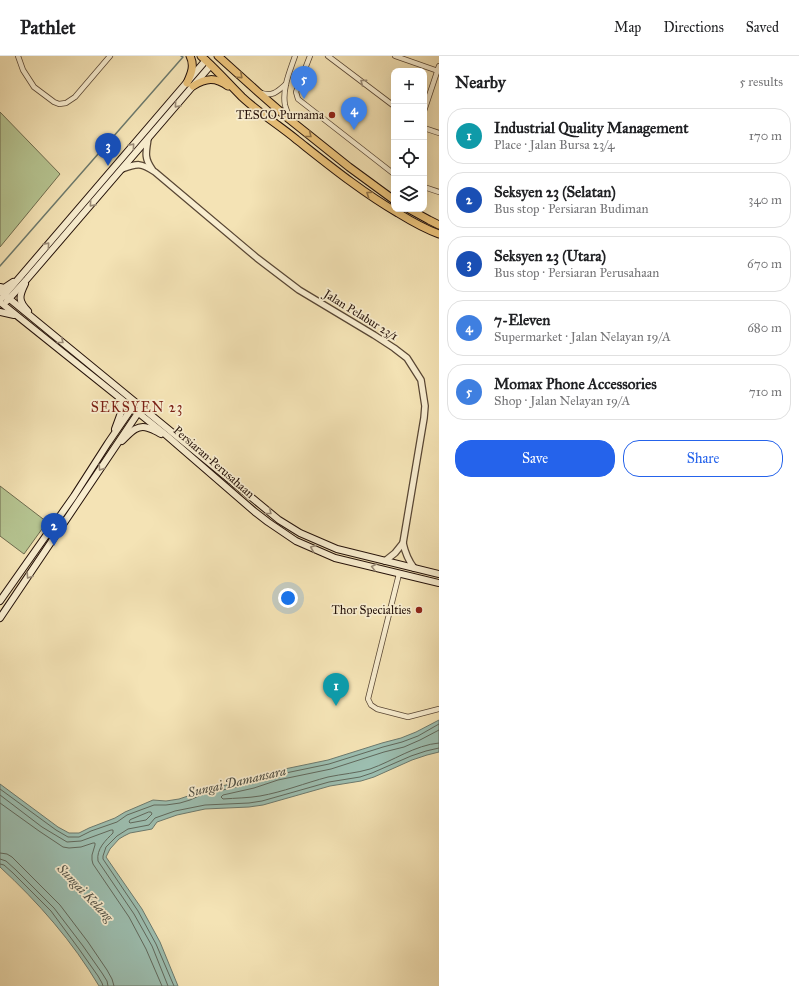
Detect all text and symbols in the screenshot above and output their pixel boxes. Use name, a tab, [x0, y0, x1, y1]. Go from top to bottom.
text: Pathlet	[20, 16, 76, 39]
text: Map	[614, 19, 641, 36]
text: Directions	[663, 19, 724, 36]
text: Saved	[746, 19, 779, 36]
pin: 5	[291, 66, 317, 99]
map controls	[391, 68, 427, 212]
button: +	[391, 68, 427, 104]
one-way arrow	[236, 72, 243, 79]
text: Nearby	[455, 72, 506, 93]
text: 5 results	[739, 74, 783, 90]
one-way arrow	[360, 79, 367, 87]
pin: 4	[341, 97, 367, 130]
one-way arrow	[174, 100, 182, 108]
button: −	[391, 104, 427, 140]
place label: TESCO Purnama	[236, 108, 325, 122]
marker: TESCO Purnama	[327, 110, 337, 120]
text: Industrial Quality Management	[494, 119, 688, 137]
text: 1	[466, 128, 472, 144]
text: 170 m	[749, 128, 782, 144]
one-way arrow	[304, 130, 312, 137]
pin: 3	[95, 133, 121, 166]
text: Place · Jalan Bursa 23/4	[494, 137, 615, 153]
button: locate	[391, 140, 427, 176]
one-way arrow	[127, 144, 134, 151]
button: layers	[391, 176, 427, 212]
text: Seksyen 23 (Selatan)	[494, 183, 616, 201]
one-way arrow	[366, 192, 373, 199]
text: 2	[466, 192, 472, 208]
text: 340 m	[748, 192, 782, 208]
one-way arrow	[90, 199, 97, 206]
text: Bus stop · Persiaran Budiman	[494, 201, 648, 217]
one-way arrow	[43, 242, 50, 249]
text: Seksyen 23 (Utara)	[494, 247, 606, 265]
text: 3	[466, 256, 472, 272]
text: 670 m	[747, 256, 782, 272]
text: Bus stop · Persiaran Perusahaan	[494, 265, 659, 281]
street label: Jalan Pelabur 23/1	[319, 286, 401, 344]
text: 7-Eleven	[494, 311, 550, 329]
text: 4	[465, 320, 473, 336]
text: 680 m	[747, 320, 782, 336]
text: Supermarket · Jalan Nelayan 19/A	[494, 329, 671, 345]
one-way arrow	[56, 336, 63, 343]
text: Momax Phone Accessories	[494, 375, 657, 393]
text: 5	[466, 384, 472, 400]
text: 710 m	[749, 384, 782, 400]
text: Shop · Jalan Nelayan 19/A	[494, 393, 630, 409]
district label: SEKSYEN 23	[91, 399, 183, 416]
street label: Persiaran Perusahaan	[171, 423, 258, 501]
button: Save	[455, 440, 615, 477]
button: Share	[623, 440, 783, 477]
one-way arrow	[98, 464, 106, 471]
one-way arrow	[265, 507, 272, 514]
pin: 2	[41, 513, 67, 546]
one-way arrow	[309, 545, 317, 553]
one-way arrow	[371, 564, 377, 572]
one-way arrow	[26, 572, 33, 579]
your location	[278, 588, 298, 608]
place label: Thor Specialties	[332, 603, 411, 617]
marker: Thor Specialties	[414, 605, 424, 615]
pin: 1	[323, 673, 349, 706]
water label: Sungai Damansara	[185, 763, 288, 801]
water label: Sungai Kelang	[53, 860, 117, 926]

